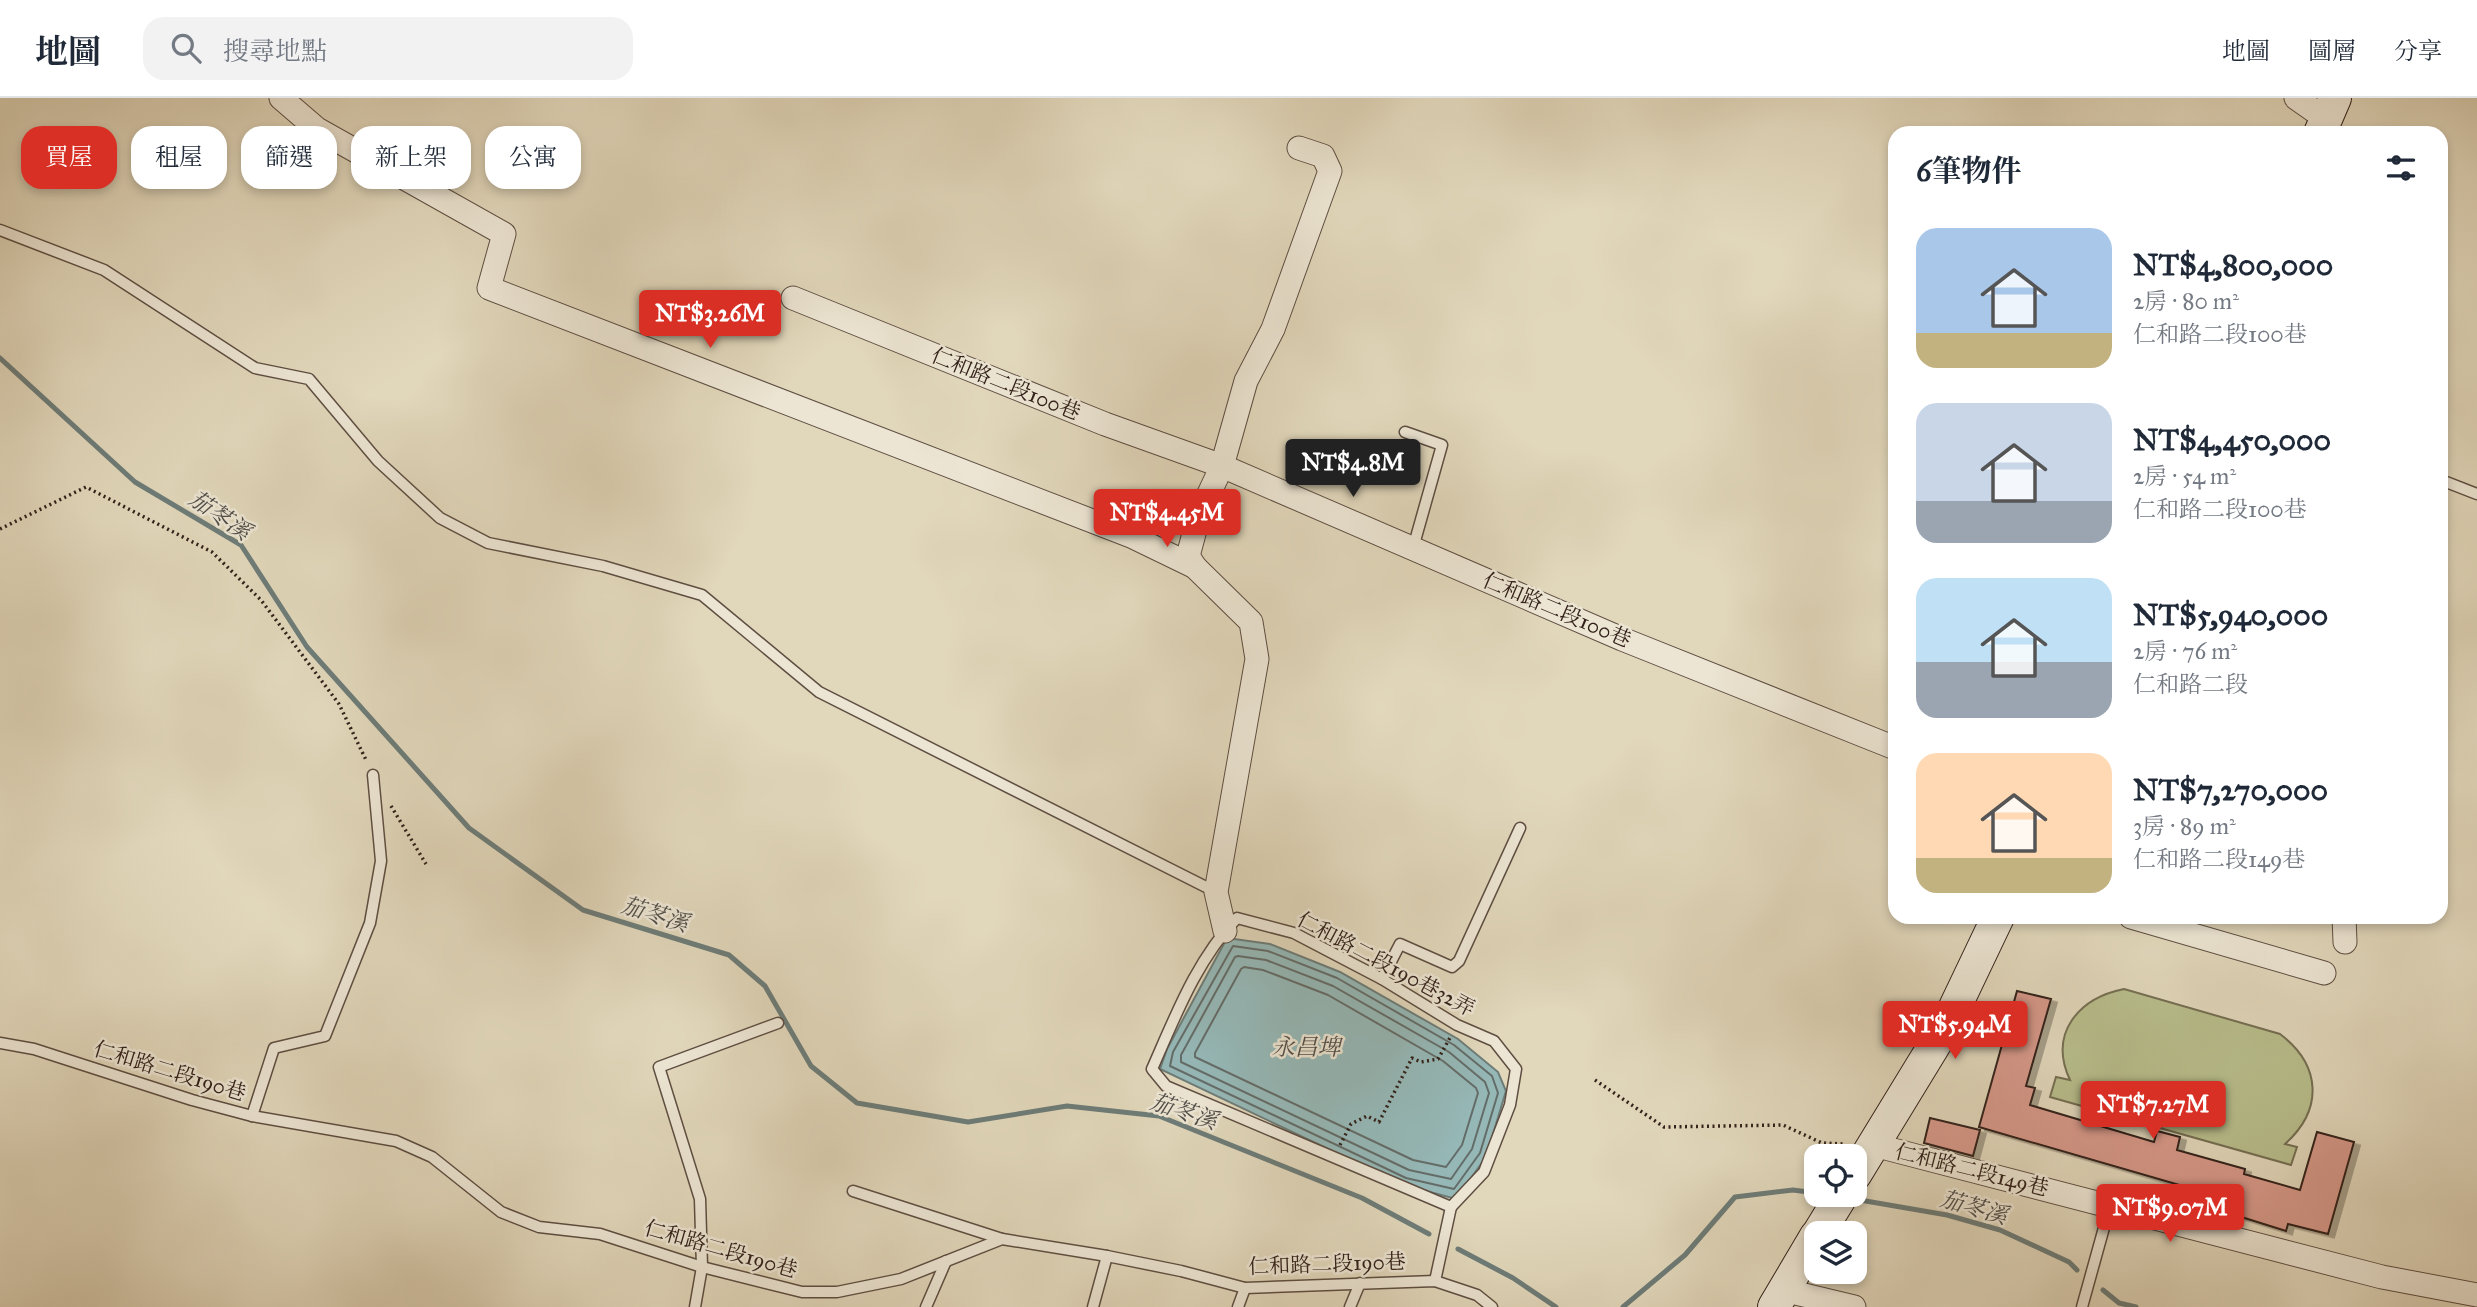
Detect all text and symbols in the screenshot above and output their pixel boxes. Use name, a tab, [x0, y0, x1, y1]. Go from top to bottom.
search box	[143, 17, 633, 80]
icon: search	[167, 29, 205, 67]
text: 地圖	[35, 32, 101, 72]
text: 搜尋地點	[223, 35, 327, 67]
text: 地圖	[2222, 36, 2270, 66]
text: 圖層	[2308, 36, 2356, 66]
text: 分享	[2394, 36, 2442, 66]
chip: 買屋	[21, 126, 117, 189]
chip: 租屋	[131, 126, 227, 189]
chip: 篩選	[241, 126, 337, 189]
chip: 新上架	[351, 126, 471, 189]
chip: 公寓	[485, 126, 581, 189]
icon: filters	[2382, 149, 2420, 187]
text: 6筆物件	[1916, 153, 2021, 189]
text: NT$4,800,000	[2133, 247, 2333, 283]
icon: home	[1972, 256, 2056, 340]
text: 2房 · 80 m²	[2133, 287, 2239, 315]
pin: NT$3.26M	[638, 290, 782, 350]
text: NT$3.26M	[655, 299, 765, 327]
text: 仁和路二段100巷	[2133, 320, 2307, 348]
street label: 仁和路二段100巷	[928, 342, 1084, 426]
text: NT$4,450,000	[2133, 422, 2331, 458]
icon: home	[1972, 431, 2056, 515]
pin: NT$4.8M	[1288, 440, 1418, 499]
text: NT$4.8M	[1301, 448, 1405, 476]
text: 2房 · 54 m²	[2133, 462, 2236, 490]
water label: 茄苳溪	[184, 484, 259, 548]
pin: NT$4.45M	[1095, 490, 1239, 549]
text: 仁和路二段100巷	[2133, 495, 2307, 523]
text: NT$4.45M	[1110, 498, 1224, 526]
street label: 仁和路二段100巷	[1479, 567, 1635, 653]
text: NT$5,940,000	[2133, 597, 2328, 633]
icon: home	[1972, 606, 2056, 690]
text: 2房 · 76 m²	[2133, 637, 2237, 665]
text: 仁和路二段	[2133, 670, 2248, 698]
text: NT$7,270,000	[2133, 772, 2328, 808]
icon: home	[1972, 781, 2056, 865]
text: 3房 · 89 m²	[2133, 812, 2236, 840]
text: 仁和路二段149巷	[2133, 845, 2305, 873]
water label: 茄苳溪	[618, 891, 695, 938]
street label: 仁和路二段190巷32弄	[1293, 906, 1479, 1022]
pin: NT$5.94M	[1883, 1002, 2027, 1061]
text: NT$5.94M	[1899, 1010, 2011, 1038]
water label: 永昌埤	[1272, 1033, 1344, 1061]
street label: 仁和路二段190巷	[91, 1036, 249, 1106]
pin: NT$7.27M	[2081, 1082, 2225, 1141]
water label: 茄苳溪	[1147, 1087, 1224, 1136]
text: NT$7.27M	[2097, 1090, 2209, 1118]
street label: 仁和路二段149巷	[1893, 1138, 2051, 1202]
map controls	[1804, 1144, 1867, 1284]
button: locate	[1804, 1144, 1867, 1207]
water label: 茄苳溪	[1937, 1184, 2014, 1231]
pin: NT$9.07M	[2098, 1184, 2242, 1244]
text: NT$9.07M	[2112, 1193, 2228, 1221]
street label: 仁和路二段190巷	[642, 1215, 800, 1283]
button: layers	[1804, 1221, 1867, 1284]
street label: 仁和路二段190巷	[1248, 1248, 1406, 1280]

